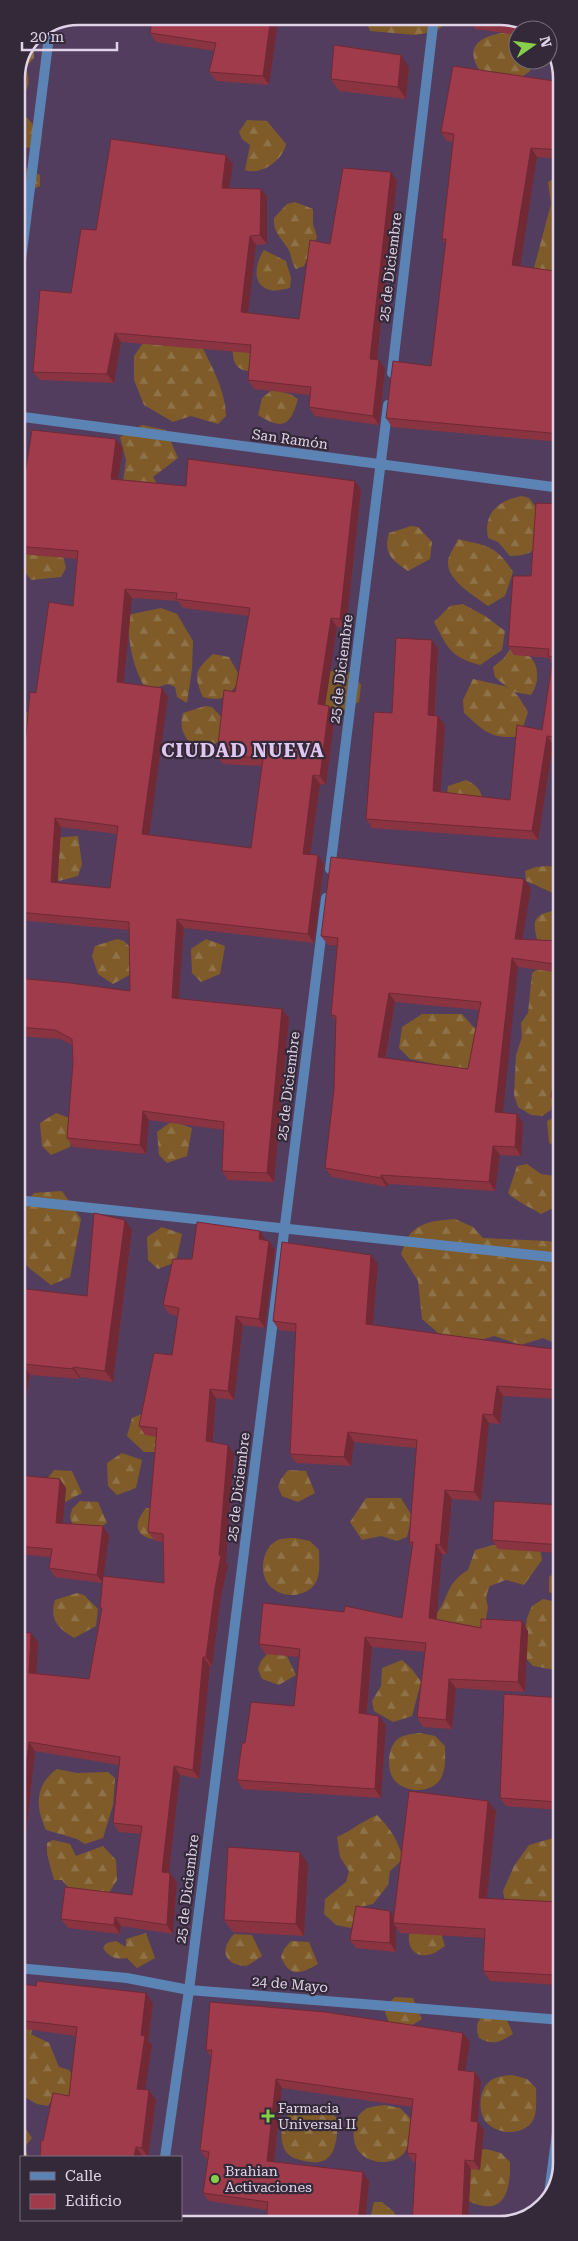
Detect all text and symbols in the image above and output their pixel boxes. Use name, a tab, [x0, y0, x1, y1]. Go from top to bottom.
scale bar	[22, 20, 118, 52]
north arrow	[508, 20, 558, 70]
text: 20 m	[30, 28, 65, 46]
text: N	[537, 35, 555, 49]
street label: 25 de Diciembre	[375, 211, 405, 322]
street label: San Ramón	[251, 426, 329, 452]
street label: 25 de Diciembre	[326, 613, 356, 724]
district label: CIUDAD NUEVA	[161, 739, 325, 762]
street label: 25 de Diciembre	[273, 1030, 303, 1141]
street label: 25 de Diciembre	[223, 1431, 253, 1542]
street label: 25 de Diciembre	[172, 1833, 202, 1944]
street label: 24 de Mayo	[251, 1973, 329, 1995]
place label: Farmacia Universal II	[278, 2100, 356, 2132]
marker: Farmacia Universal II	[262, 2110, 274, 2122]
legend	[20, 2156, 182, 2221]
place label: Brahian Activaciones	[225, 2163, 312, 2195]
text: Calle	[65, 2167, 101, 2185]
marker: Brahian Activaciones	[209, 2173, 221, 2185]
text: Edificio	[65, 2192, 122, 2210]

